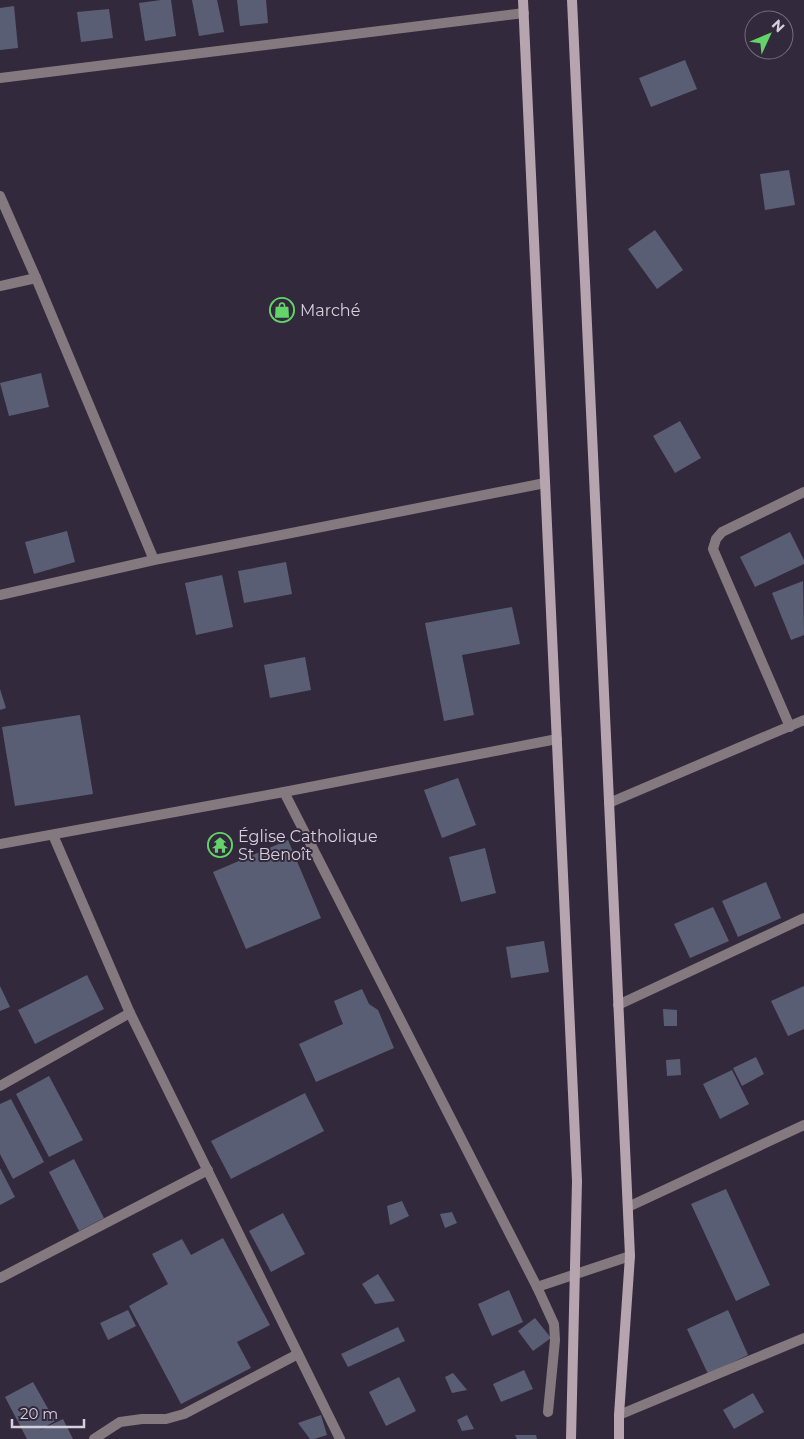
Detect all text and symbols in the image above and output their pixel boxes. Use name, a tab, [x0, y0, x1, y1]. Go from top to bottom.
north arrow	[744, 10, 794, 60]
text: N	[768, 16, 789, 36]
shop icon: Marché	[269, 297, 295, 323]
place label: Marché	[300, 301, 360, 320]
place label: Église Catholique St Benoît	[238, 827, 378, 864]
temple icon: Église Catholique St Benoît	[207, 832, 233, 858]
scale bar	[12, 1396, 85, 1428]
text: 20 m	[20, 1404, 58, 1423]

